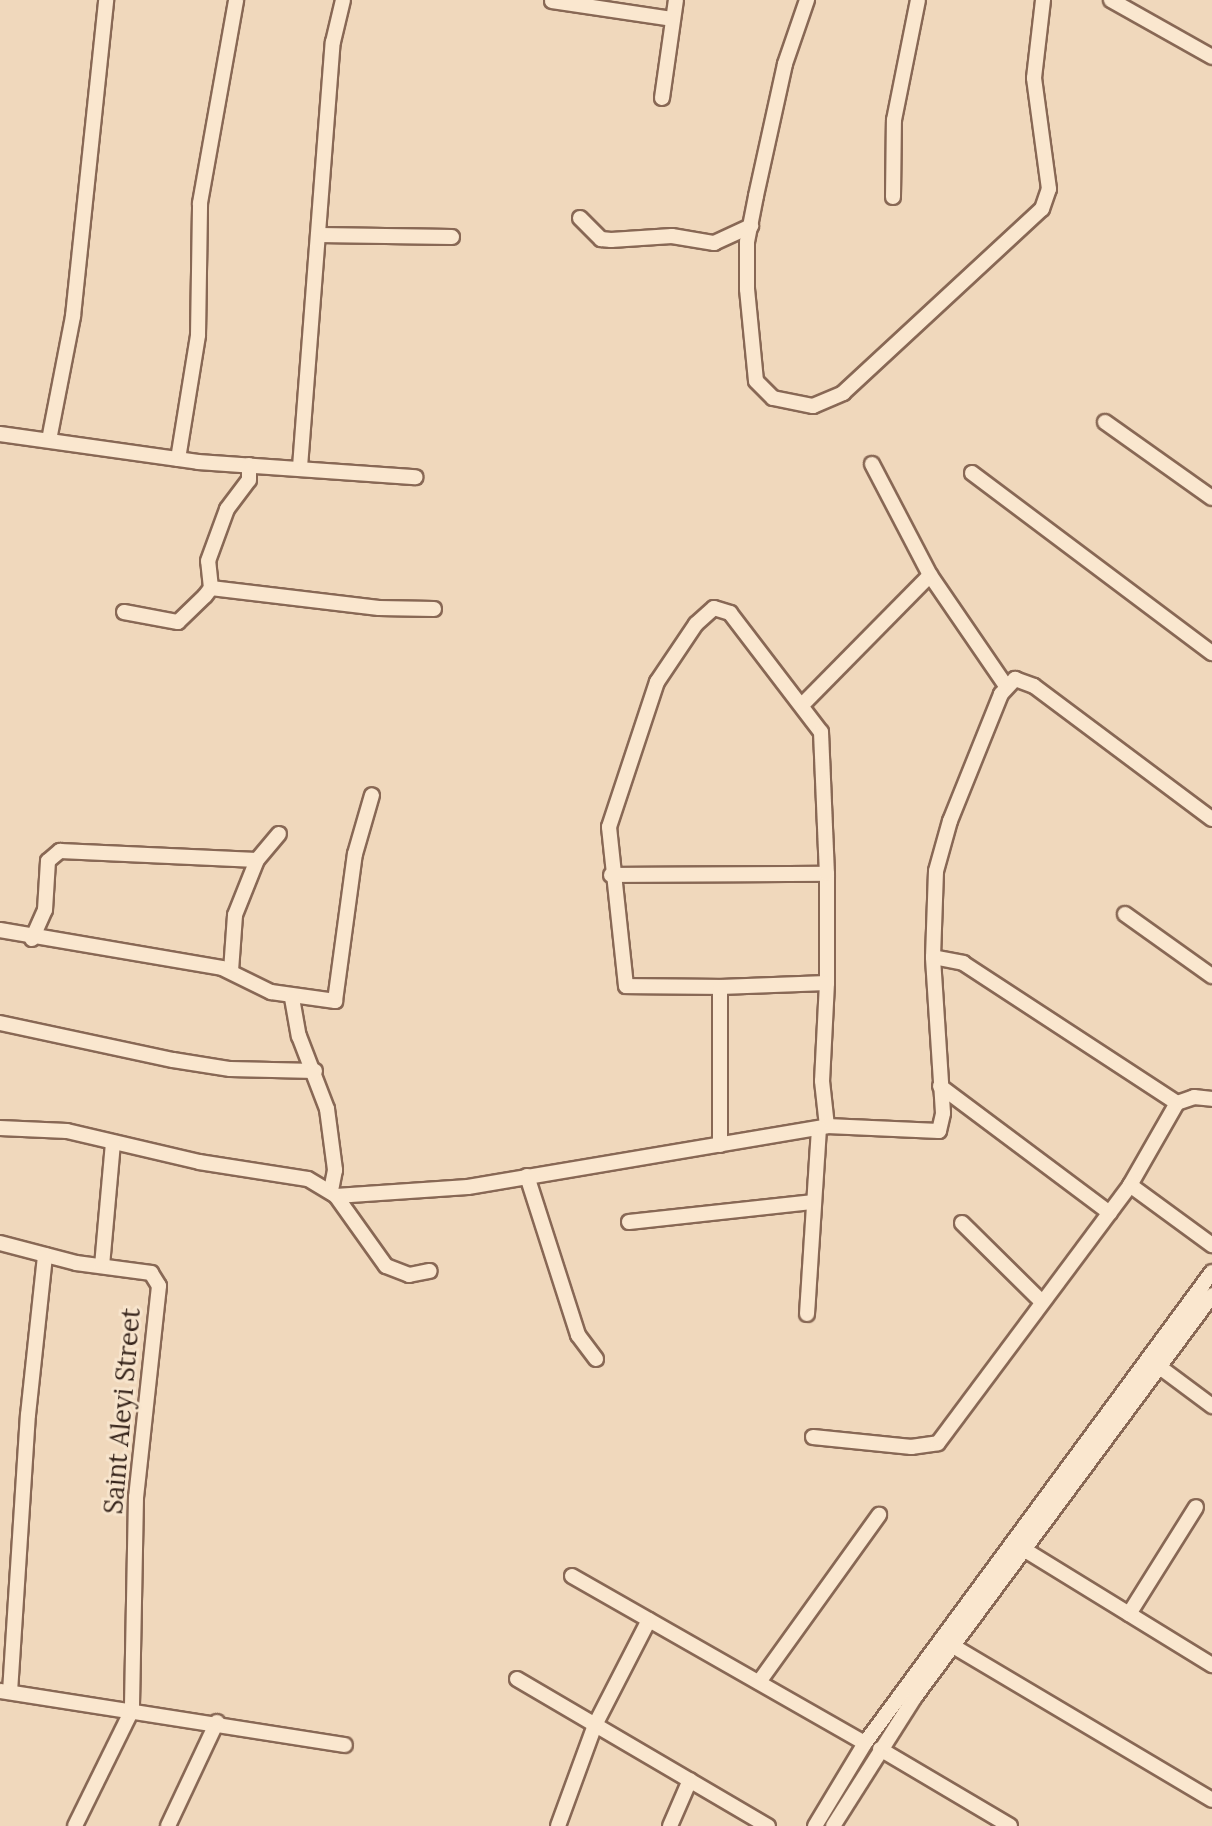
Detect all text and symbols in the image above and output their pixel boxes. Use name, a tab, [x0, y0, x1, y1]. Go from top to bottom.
street label: Saint Aleyi Street	[97, 1307, 147, 1515]

